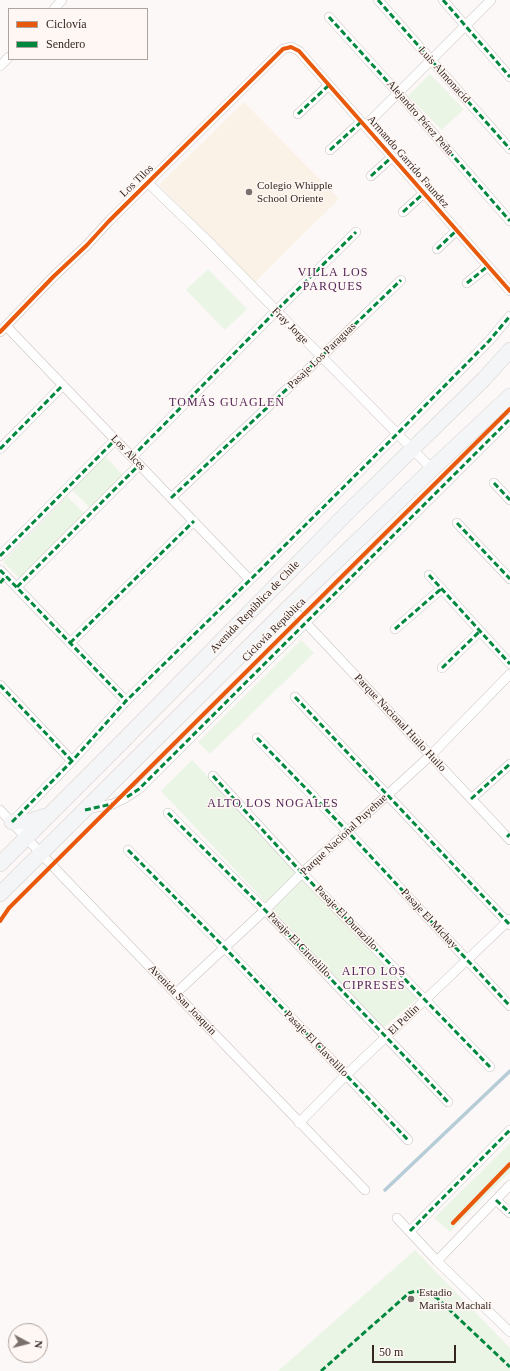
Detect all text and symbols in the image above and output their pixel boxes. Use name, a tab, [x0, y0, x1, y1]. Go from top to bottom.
legend	[8, 8, 148, 60]
text: Ciclovía	[46, 17, 87, 31]
text: Sendero	[46, 37, 85, 51]
street label: Luis Almonacid	[415, 44, 473, 106]
street label: Alejandro Pérez Peña	[384, 78, 456, 158]
street label: Armando Garrido Faundez	[364, 113, 452, 211]
street label: Los Tilos	[117, 162, 157, 200]
place label: Colegio Whipple School Oriente	[257, 179, 332, 205]
marker: Colegio Whipple School Oriente	[244, 187, 254, 197]
district label: VILLA LOS PARQUES	[298, 266, 368, 294]
street label: Fray Jorge	[269, 305, 311, 347]
street label: Pasaje Los Paraguas	[285, 320, 359, 392]
district label: TOMÁS GUAGLEN	[169, 396, 285, 410]
street label: Los Alces	[108, 432, 148, 474]
street label: Avenida República de Chile	[207, 558, 303, 656]
street label: Ciclovía República	[239, 595, 309, 665]
street label: Parque Nacional Huilo Huilo	[351, 671, 449, 775]
street label: Parque Nacional Puyehue	[298, 791, 390, 879]
district label: ALTO LOS NOGALES	[207, 797, 339, 811]
street label: Pasaje El Durazillo	[312, 883, 380, 953]
street label: Pasaje El Michay	[398, 886, 460, 952]
street label: Pasaje El Ciruelillo	[265, 910, 333, 980]
street label: Avenida San Joaquín	[145, 962, 219, 1038]
district label: ALTO LOS CIPRESES	[342, 965, 406, 993]
street label: El Pellín	[386, 1002, 422, 1038]
street label: Pasaje El Clavelillo	[281, 1008, 351, 1080]
place label: Estadio Marista Machalí	[419, 1286, 491, 1312]
marker: Estadio Marista Machalí	[406, 1294, 416, 1304]
north arrow	[8, 1323, 48, 1363]
scale bar	[374, 1337, 458, 1363]
text: N	[32, 1340, 45, 1349]
text: 50 m	[379, 1345, 403, 1359]

